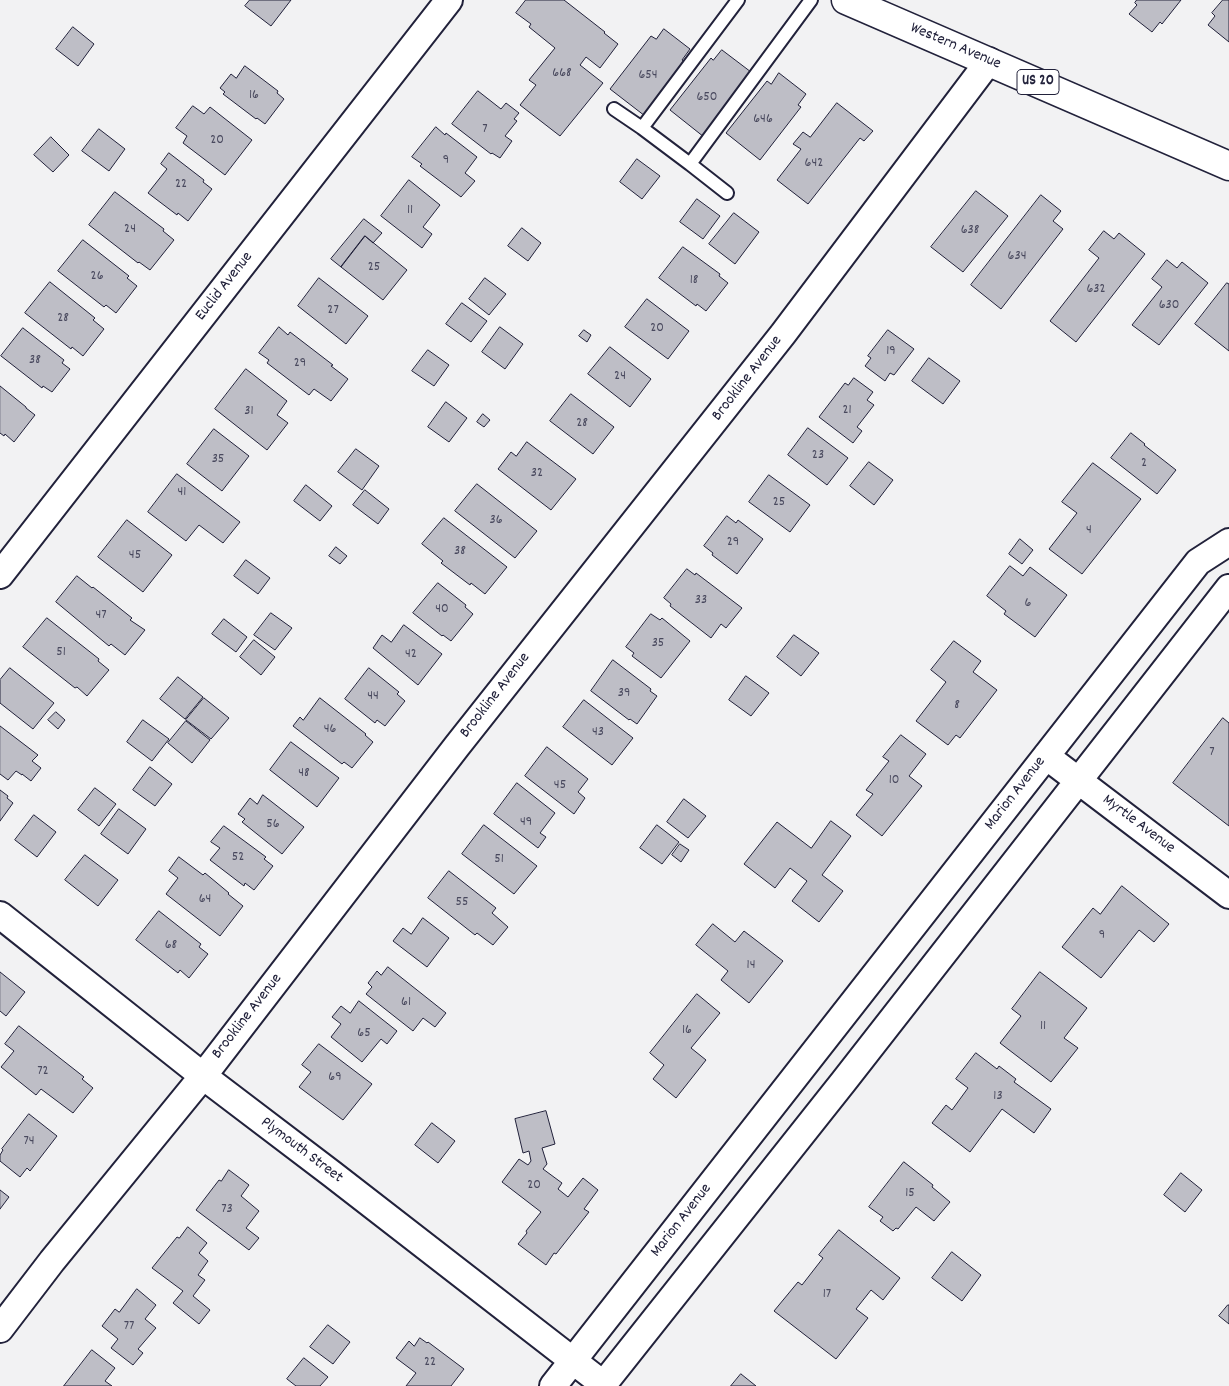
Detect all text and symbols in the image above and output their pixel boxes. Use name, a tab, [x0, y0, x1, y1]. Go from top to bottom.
street label: Western Avenue	[907, 19, 1003, 75]
house number: 668	[552, 66, 572, 82]
house number: 654	[638, 68, 658, 84]
road number: US 20	[1017, 70, 1059, 94]
house number: 16	[249, 88, 259, 104]
house number: 650	[697, 90, 717, 106]
house number: 646	[753, 112, 773, 128]
house number: 7	[482, 122, 488, 138]
house number: 20	[210, 133, 224, 149]
house number: 9	[443, 153, 449, 169]
house number: 642	[805, 156, 823, 172]
house number: 22	[175, 177, 187, 193]
house number: 11	[407, 203, 413, 219]
house number: 24	[124, 222, 136, 238]
house number: 638	[961, 223, 979, 239]
street label: Euclid Avenue	[192, 249, 258, 325]
house number: 634	[1008, 249, 1026, 265]
house number: 25	[368, 260, 380, 276]
house number: 26	[91, 269, 103, 285]
house number: 18	[690, 273, 698, 289]
house number: 632	[1086, 282, 1106, 298]
house number: 630	[1159, 298, 1179, 314]
house number: 27	[327, 303, 339, 319]
house number: 28	[57, 311, 69, 327]
house number: 20	[650, 321, 664, 337]
street label: Brookline Avenue	[709, 333, 787, 425]
house number: 19	[886, 344, 896, 360]
house number: 38	[29, 353, 41, 369]
house number: 29	[294, 356, 306, 372]
house number: 24	[614, 369, 626, 385]
house number: 21	[842, 403, 852, 419]
house number: 31	[244, 404, 254, 420]
house number: 28	[576, 416, 588, 432]
house number: 23	[812, 448, 824, 464]
house number: 35	[212, 452, 224, 468]
house number: 2	[1141, 456, 1147, 472]
house number: 32	[531, 466, 543, 482]
house number: 41	[178, 485, 186, 501]
house number: 25	[773, 495, 785, 511]
house number: 36	[489, 513, 503, 529]
house number: 4	[1086, 523, 1092, 539]
house number: 29	[727, 535, 739, 551]
house number: 38	[454, 544, 466, 560]
house number: 45	[129, 548, 141, 564]
house number: 33	[695, 593, 707, 609]
house number: 6	[1025, 596, 1031, 612]
house number: 40	[435, 602, 449, 618]
house number: 47	[95, 608, 107, 624]
house number: 35	[652, 636, 664, 652]
house number: 51	[56, 645, 66, 661]
house number: 42	[405, 647, 417, 663]
street label: Brookline Avenue	[457, 650, 535, 742]
house number: 39	[618, 686, 630, 702]
house number: 44	[367, 689, 379, 705]
house number: 8	[954, 698, 960, 714]
house number: 46	[324, 722, 336, 738]
house number: 43	[592, 725, 604, 741]
house number: 7	[1209, 745, 1215, 761]
street label: Marion Avenue	[981, 754, 1051, 834]
house number: 48	[298, 766, 310, 782]
house number: 10	[889, 773, 899, 789]
house number: 45	[554, 778, 566, 794]
street label: Myrtle Avenue	[1098, 791, 1178, 859]
house number: 49	[520, 815, 532, 831]
house number: 56	[266, 817, 280, 833]
house number: 52	[232, 850, 244, 866]
house number: 51	[494, 852, 504, 868]
house number: 64	[199, 892, 211, 908]
house number: 55	[456, 895, 468, 911]
house number: 9	[1099, 928, 1105, 944]
house number: 68	[165, 938, 177, 954]
house number: 14	[747, 958, 755, 974]
street label: Brookline Avenue	[209, 971, 287, 1063]
house number: 61	[401, 995, 411, 1011]
house number: 11	[1040, 1019, 1046, 1035]
house number: 16	[682, 1023, 692, 1039]
house number: 65	[357, 1026, 371, 1042]
house number: 72	[37, 1064, 49, 1080]
house number: 69	[328, 1070, 342, 1086]
house number: 13	[993, 1089, 1003, 1105]
street label: Plymouth Street	[256, 1114, 346, 1188]
house number: 74	[23, 1134, 35, 1150]
house number: 20	[527, 1178, 541, 1194]
street label: Marion Avenue	[647, 1181, 717, 1261]
house number: 15	[905, 1186, 915, 1202]
house number: 73	[221, 1202, 233, 1218]
house number: 17	[823, 1287, 831, 1303]
house number: 77	[124, 1319, 134, 1335]
house number: 22	[424, 1355, 436, 1371]

